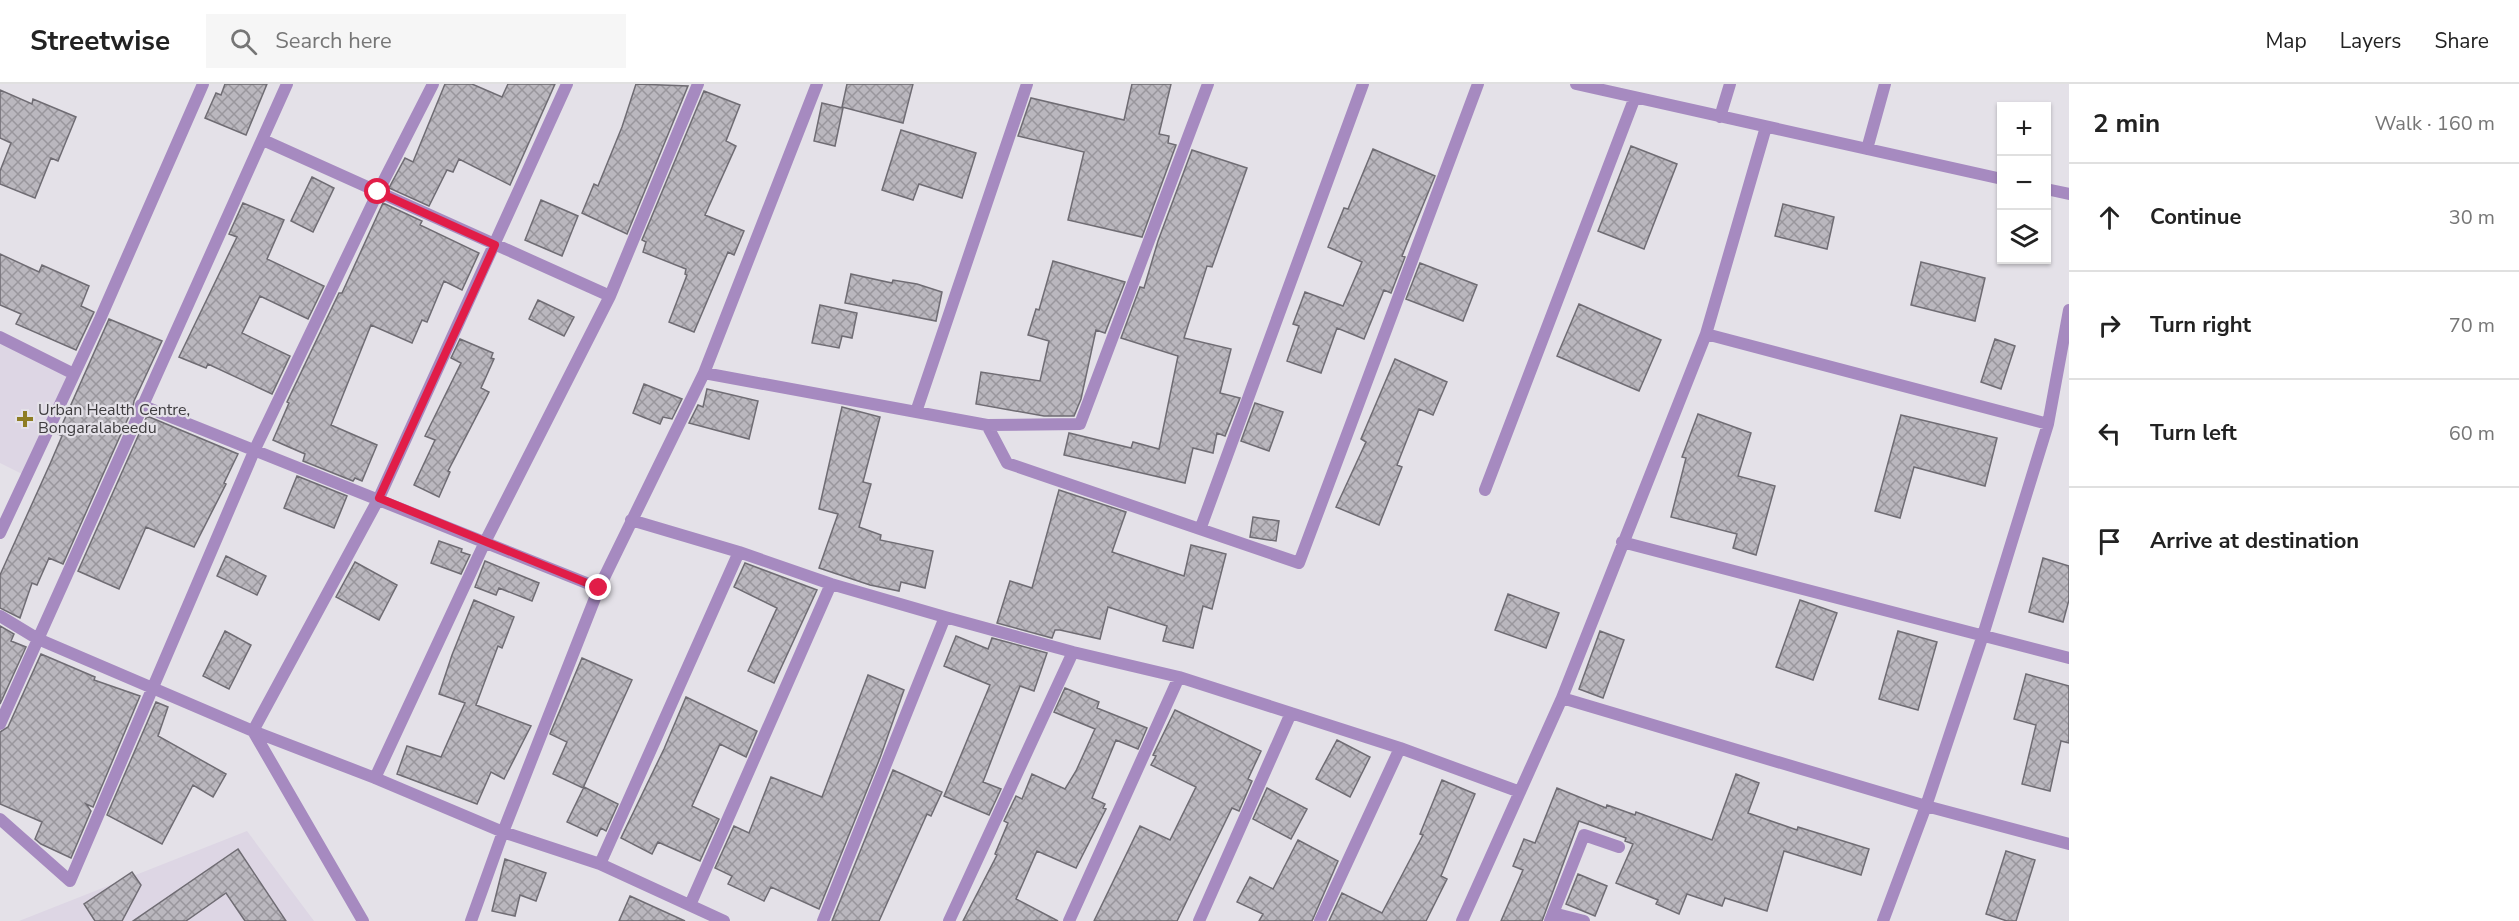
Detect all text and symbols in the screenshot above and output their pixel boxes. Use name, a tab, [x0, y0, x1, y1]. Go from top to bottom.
search box	[206, 14, 626, 68]
text: Streetwise	[30, 22, 170, 60]
icon: search	[227, 25, 260, 58]
text: Search here	[275, 26, 392, 56]
text: Map	[2265, 27, 2307, 55]
text: Layers	[2340, 27, 2401, 55]
text: Share	[2434, 27, 2489, 55]
map controls	[1997, 102, 2051, 264]
button: +	[1997, 102, 2051, 156]
text: 2 min	[2093, 106, 2160, 141]
text: Walk · 160 m	[2375, 110, 2495, 137]
button: −	[1997, 156, 2051, 210]
route start	[364, 178, 390, 204]
icon: ahead	[2093, 201, 2126, 234]
text: Continue	[2150, 202, 2241, 232]
text: 30 m	[2449, 204, 2495, 231]
button: layers	[1997, 210, 2051, 264]
icon: right	[2093, 309, 2126, 342]
text: Turn right	[2150, 310, 2251, 340]
text: 70 m	[2449, 312, 2495, 339]
place label: Urban Health Centre, Bongaralabeedu	[38, 399, 190, 439]
marker: Urban Health Centre, Bongaralabeedu	[16, 410, 34, 428]
icon: left	[2093, 417, 2126, 450]
text: Turn left	[2150, 418, 2237, 448]
text: 60 m	[2449, 420, 2495, 447]
icon: arrive	[2093, 525, 2126, 558]
text: Arrive at destination	[2150, 526, 2359, 556]
route end	[585, 574, 611, 600]

